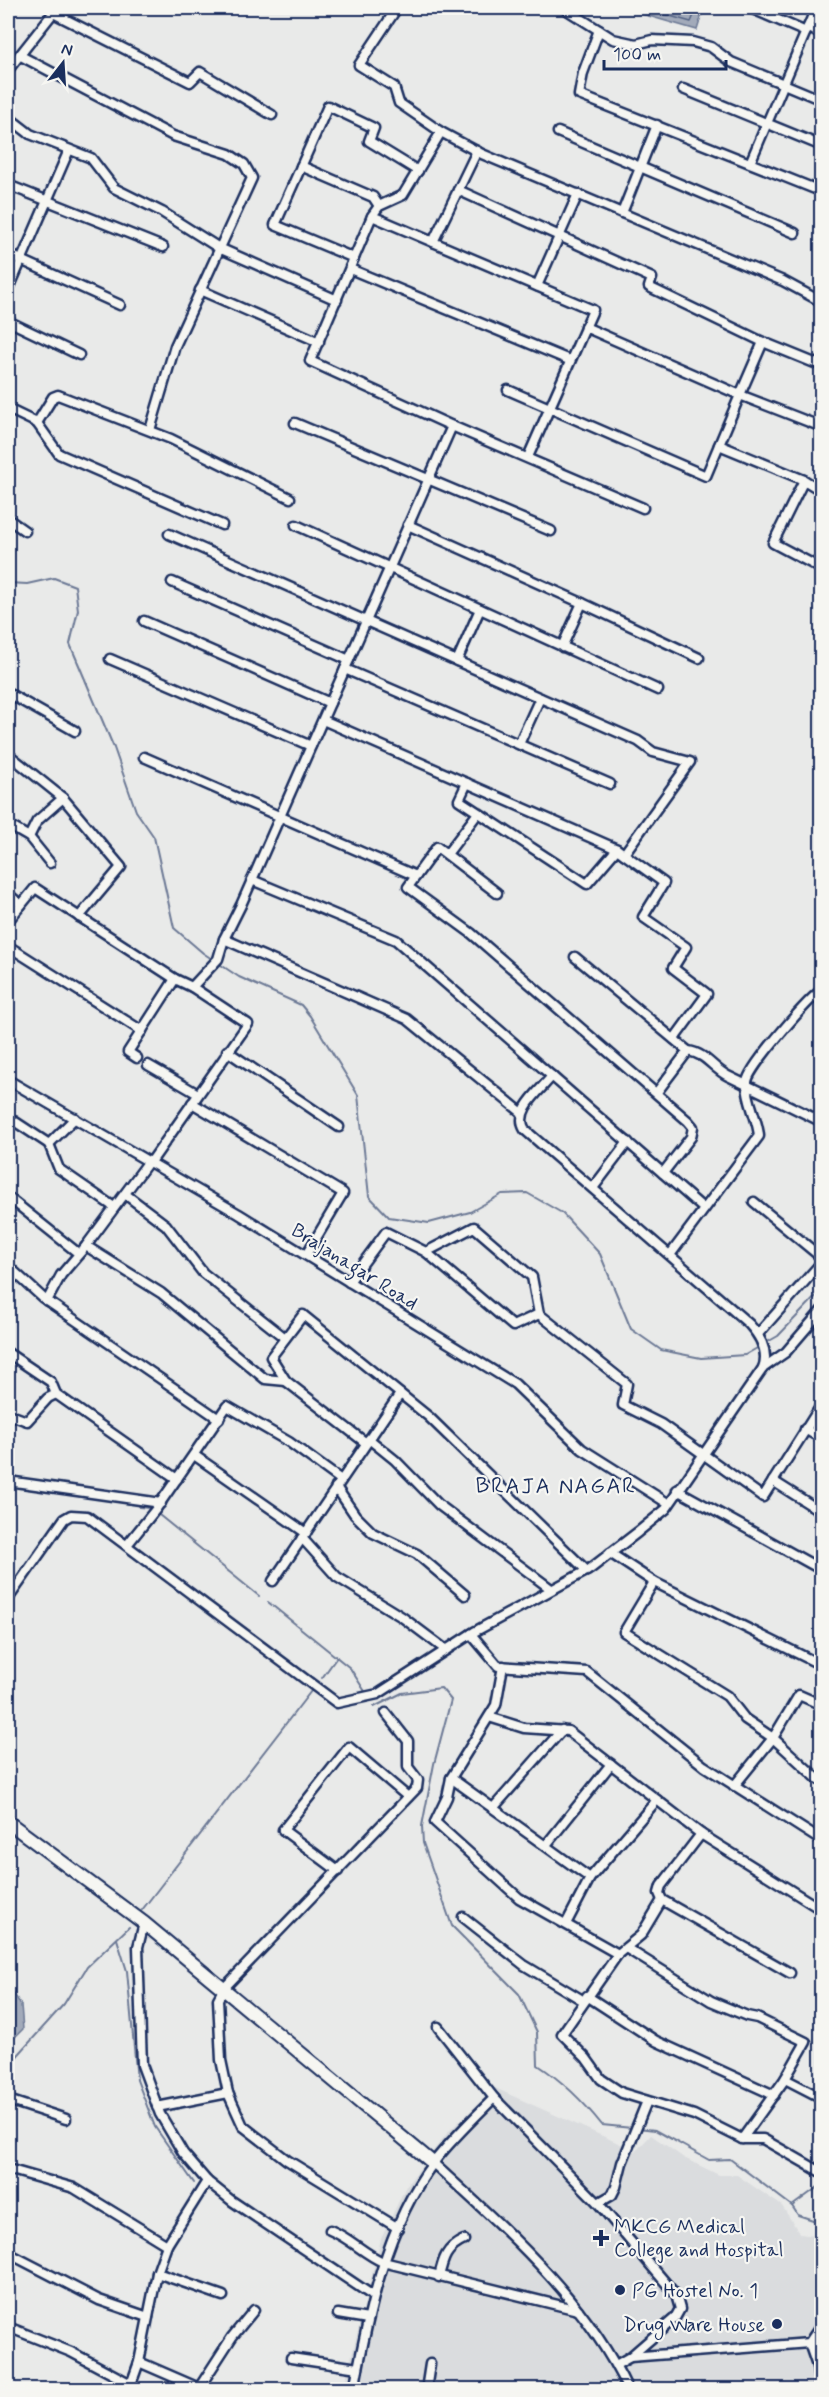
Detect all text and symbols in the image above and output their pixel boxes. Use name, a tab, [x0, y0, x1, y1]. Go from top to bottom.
north arrow	[33, 33, 93, 93]
scale bar	[604, 33, 726, 71]
text: N	[59, 38, 75, 62]
text: 100 m	[613, 43, 661, 67]
street label: Brajanagar Road	[285, 1217, 423, 1319]
district label: BRAJA NAGAR	[476, 1473, 636, 1501]
place label: MKCG Medical College and Hospital	[614, 2214, 784, 2264]
marker: MKCG Medical College and Hospital	[592, 2229, 610, 2247]
place label: PG Hostel No. 1	[632, 2278, 758, 2305]
marker: PG Hostel No. 1	[613, 2283, 627, 2297]
place label: Drug Ware House	[623, 2312, 765, 2340]
marker: Drug Ware House	[770, 2317, 784, 2331]

